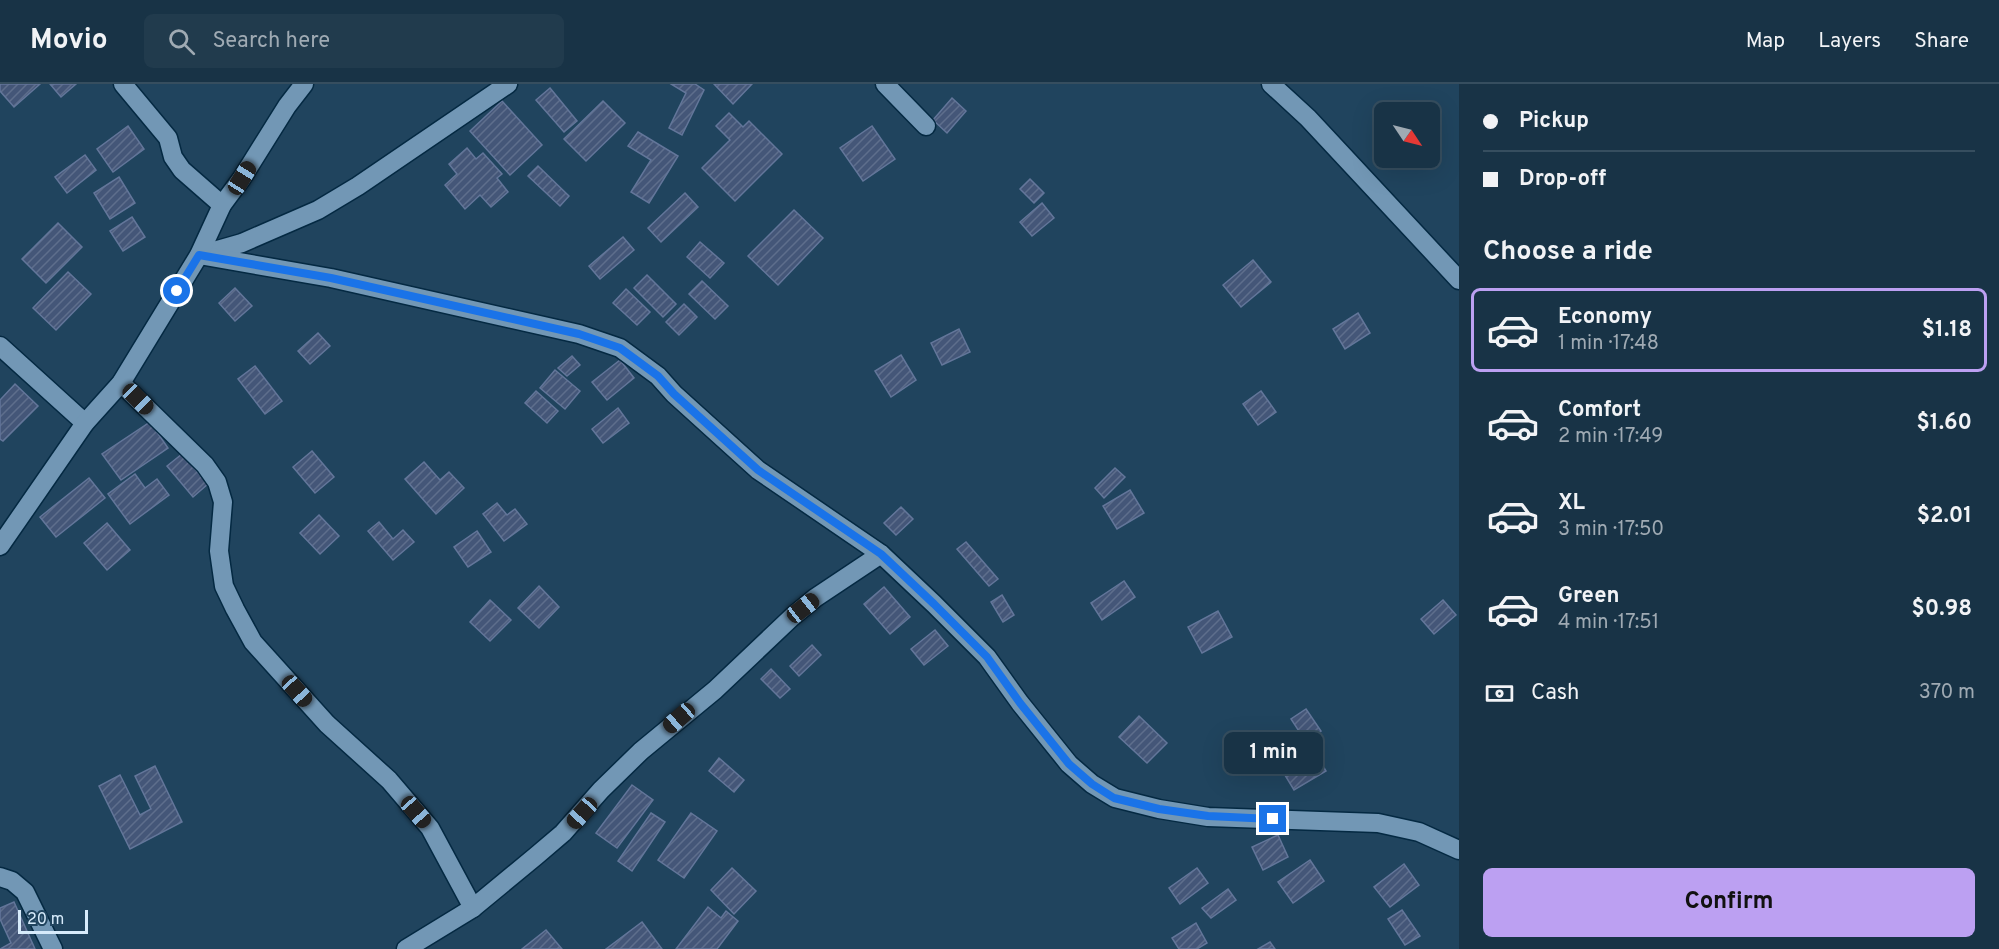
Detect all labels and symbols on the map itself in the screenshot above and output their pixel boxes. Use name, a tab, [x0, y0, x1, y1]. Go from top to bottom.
north arrow	[1374, 102, 1440, 168]
car	[225, 158, 259, 198]
route start	[163, 277, 190, 304]
car	[119, 380, 157, 418]
car	[783, 590, 823, 626]
car	[278, 672, 316, 710]
car	[660, 699, 698, 737]
callout: 1 min	[1224, 732, 1322, 774]
car	[397, 793, 435, 831]
car	[563, 794, 601, 832]
route end	[1259, 805, 1286, 832]
scale bar	[18, 907, 88, 934]

